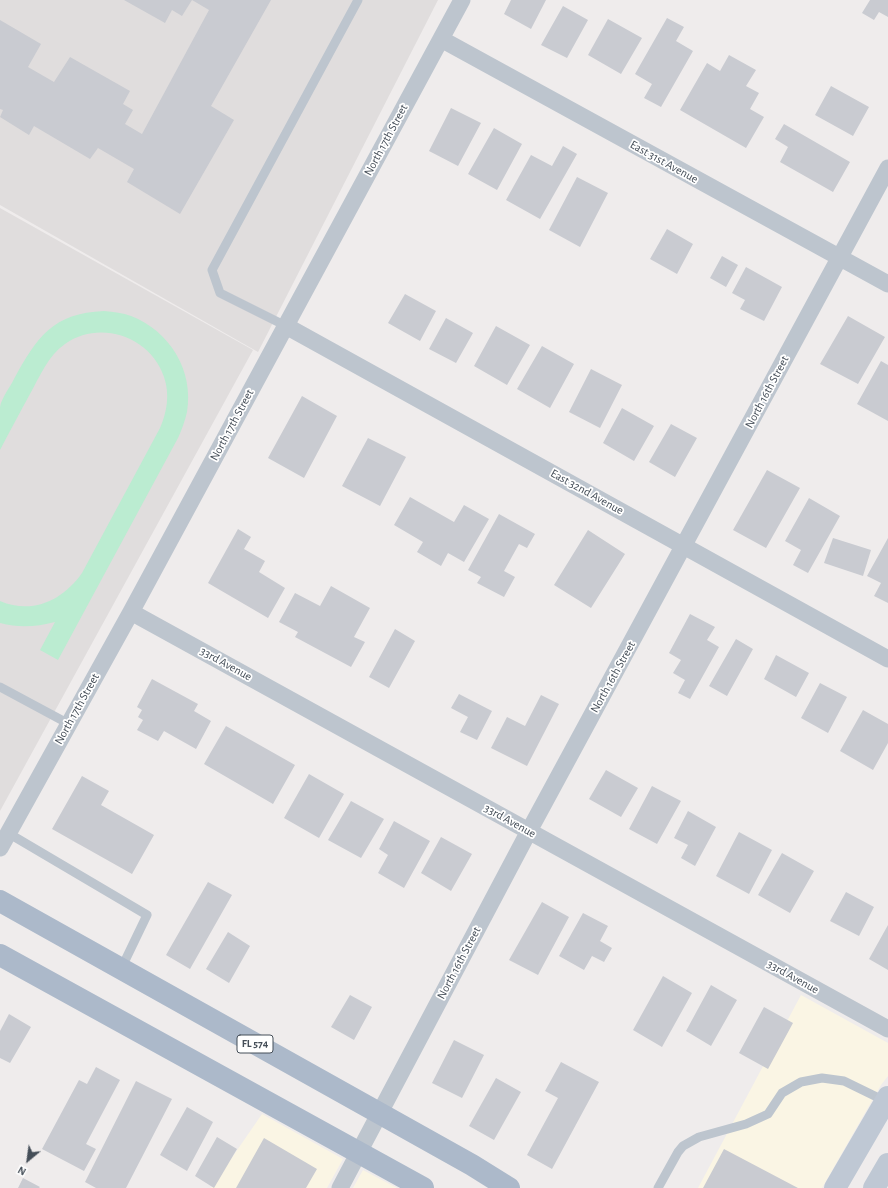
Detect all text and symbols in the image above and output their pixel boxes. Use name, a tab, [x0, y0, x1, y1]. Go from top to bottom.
street label: North 17th Street	[361, 102, 411, 178]
street label: East 31st Avenue	[627, 137, 701, 187]
street label: North 16th Street	[742, 353, 792, 431]
street label: North 17th Street	[207, 387, 257, 463]
street label: East 32nd Avenue	[548, 466, 626, 518]
street label: North 16th Street	[587, 639, 639, 715]
street label: 33rd Avenue	[198, 644, 254, 684]
street label: North 17th Street	[52, 671, 102, 747]
street label: 33rd Avenue	[482, 801, 538, 841]
street label: North 16th Street	[434, 924, 484, 1002]
street label: 33rd Avenue	[765, 957, 821, 997]
road number: FL 574	[237, 1035, 273, 1053]
north arrow	[8, 1140, 48, 1180]
text: N	[16, 1164, 28, 1178]

